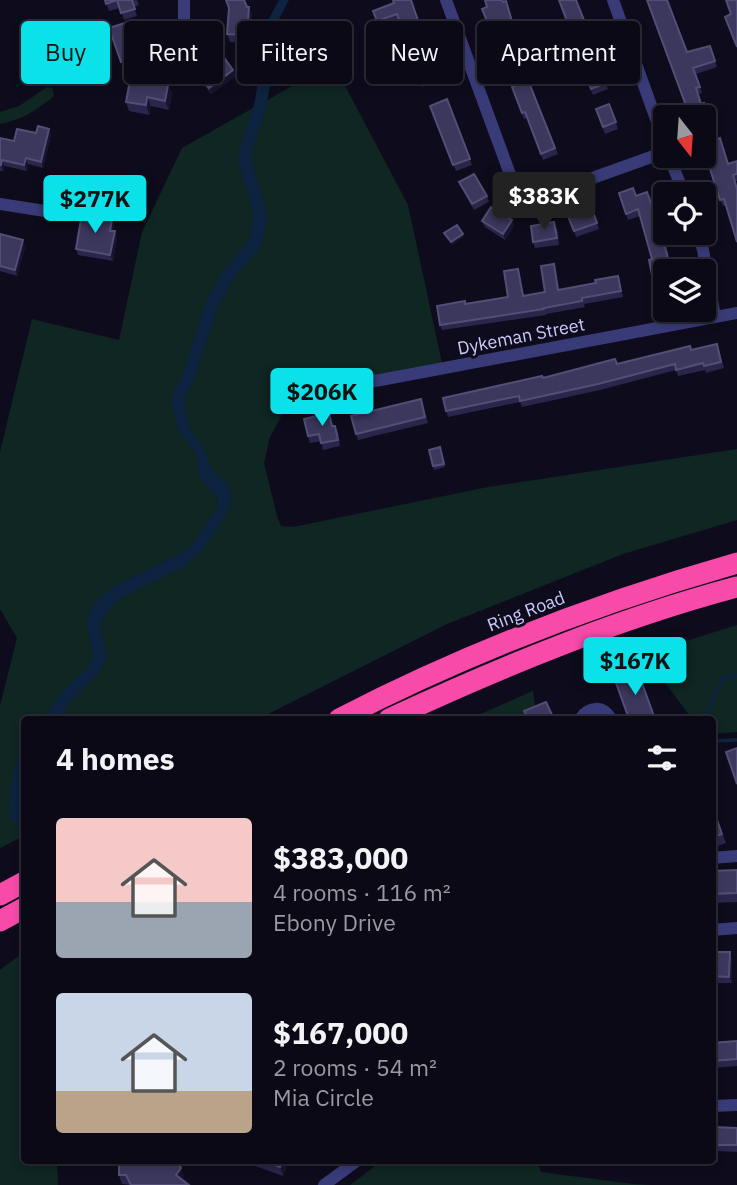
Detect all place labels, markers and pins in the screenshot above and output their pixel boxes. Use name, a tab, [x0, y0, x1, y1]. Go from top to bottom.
pin: $383K	[495, 173, 593, 232]
pin: $277K	[46, 176, 144, 235]
pin: $206K	[273, 368, 371, 428]
pin: $167K	[586, 638, 684, 697]

